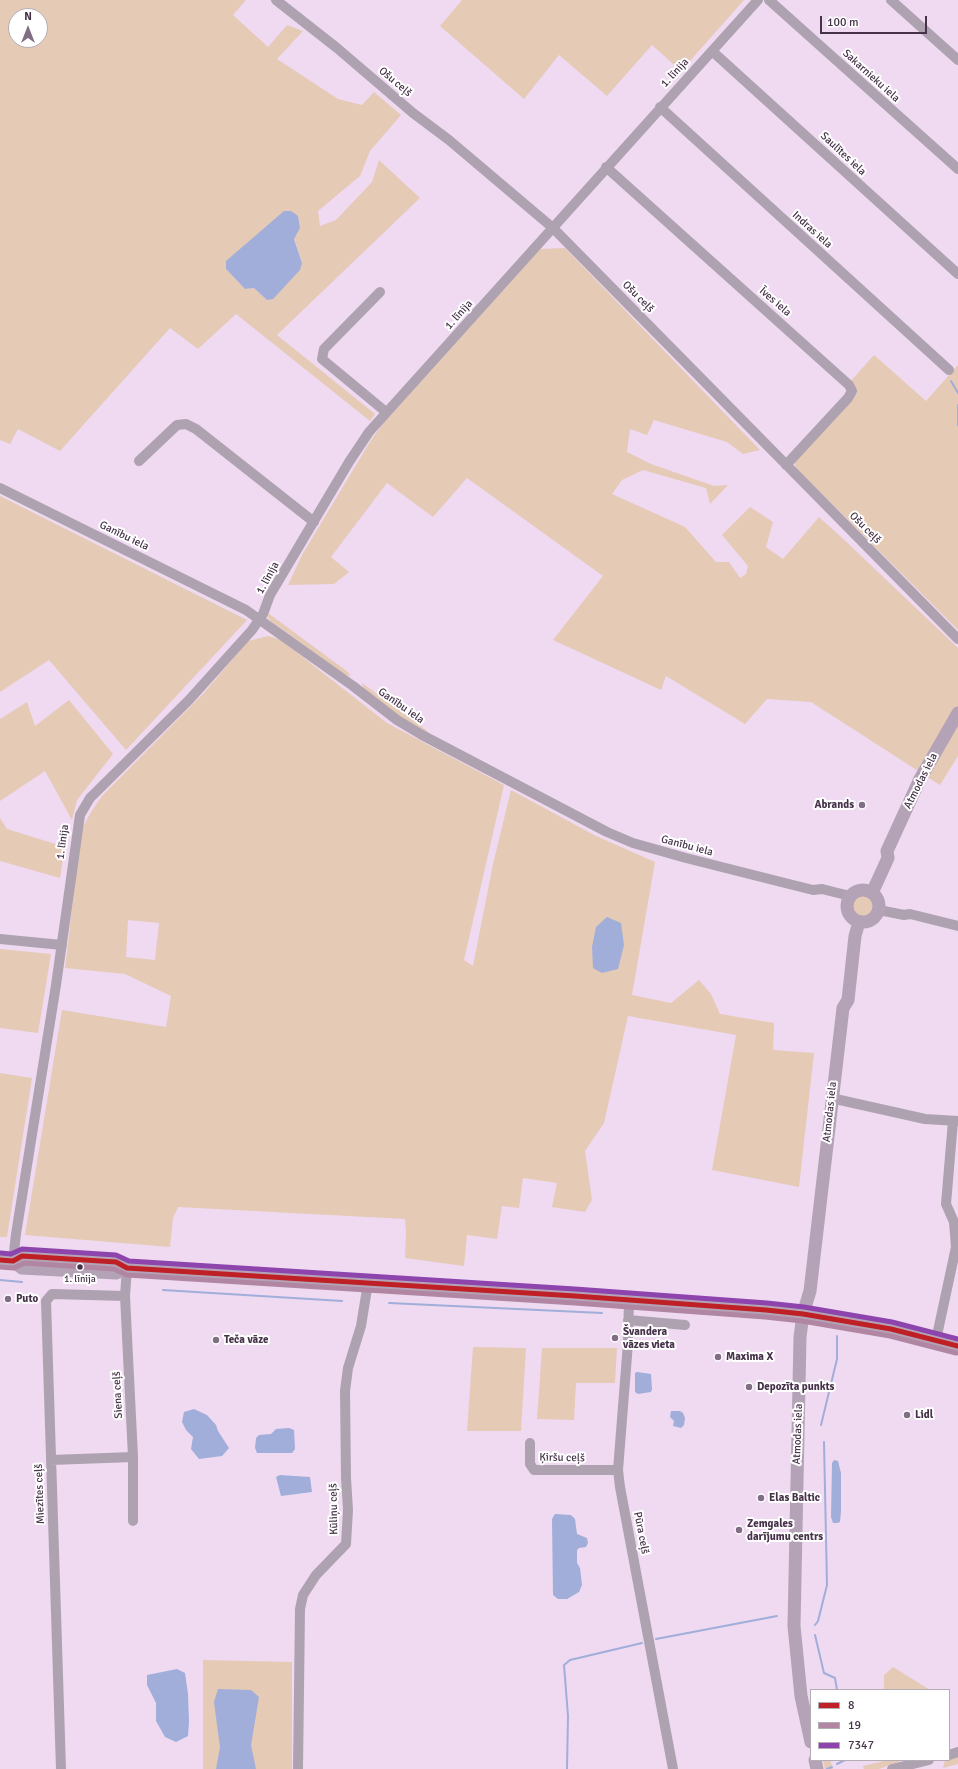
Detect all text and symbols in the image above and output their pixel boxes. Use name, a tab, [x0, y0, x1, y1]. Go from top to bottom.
north arrow	[8, 8, 48, 48]
scale bar	[822, 8, 929, 34]
text: N	[24, 10, 32, 23]
text: 100 m	[827, 15, 859, 30]
street label: Sakarnieku iela	[840, 47, 902, 105]
street label: 1. līnija	[658, 56, 692, 90]
street label: Ošu ceļš	[376, 64, 414, 100]
street label: Saulītes iela	[817, 130, 869, 178]
street label: Indras iela	[789, 209, 835, 251]
street label: Ošu ceļš	[619, 278, 657, 316]
street label: Īves iela	[756, 285, 794, 319]
street label: 1. līnija	[442, 298, 476, 332]
street label: Ošu ceļš	[846, 509, 884, 547]
street label: Ganību iela	[97, 518, 151, 554]
street label: 1. līnija	[254, 559, 282, 597]
street label: Ganību iela	[375, 685, 427, 727]
street label: Atmodas iela	[901, 751, 941, 811]
place label: Abrands	[814, 798, 854, 812]
marker: Abrands	[857, 800, 867, 810]
street label: 1. līnija	[54, 824, 72, 860]
street label: Ganību iela	[660, 833, 714, 859]
street label: Atmodas iela	[820, 1081, 840, 1143]
marker: 1. līnija	[75, 1262, 85, 1272]
place label: 1. līnija	[64, 1273, 96, 1285]
place label: Puto	[16, 1292, 38, 1306]
marker: Puto	[3, 1294, 13, 1304]
place label: Švandera vāzes vieta	[623, 1325, 675, 1351]
place label: Teča vāze	[224, 1333, 269, 1347]
marker: Švandera vāzes vieta	[610, 1333, 620, 1343]
marker: Teča vāze	[211, 1335, 221, 1345]
place label: Maxima X	[726, 1350, 773, 1364]
marker: Maxima X	[713, 1352, 723, 1362]
street label: Siena ceļš	[110, 1371, 126, 1419]
place label: Depozīta punkts	[757, 1380, 834, 1394]
marker: Depozīta punkts	[744, 1382, 754, 1392]
street label: Atmodas iela	[790, 1403, 806, 1465]
place label: Lidl	[915, 1408, 933, 1422]
marker: Lidl	[902, 1410, 912, 1420]
street label: Ķiršu ceļš	[539, 1451, 585, 1465]
street label: Miezītes ceļš	[32, 1464, 48, 1524]
street label: Kūliņu ceļš	[327, 1483, 341, 1535]
place label: Elas Baltic	[769, 1491, 820, 1505]
marker: Elas Baltic	[756, 1493, 766, 1503]
street label: Pūra ceļš	[630, 1511, 652, 1555]
place label: Zemgales darījumu centrs	[747, 1517, 823, 1543]
marker: Zemgales darījumu centrs	[734, 1525, 744, 1535]
legend	[810, 1689, 950, 1761]
text: 8	[848, 1698, 854, 1713]
text: 19	[848, 1718, 861, 1733]
text: 7347	[848, 1738, 874, 1753]

